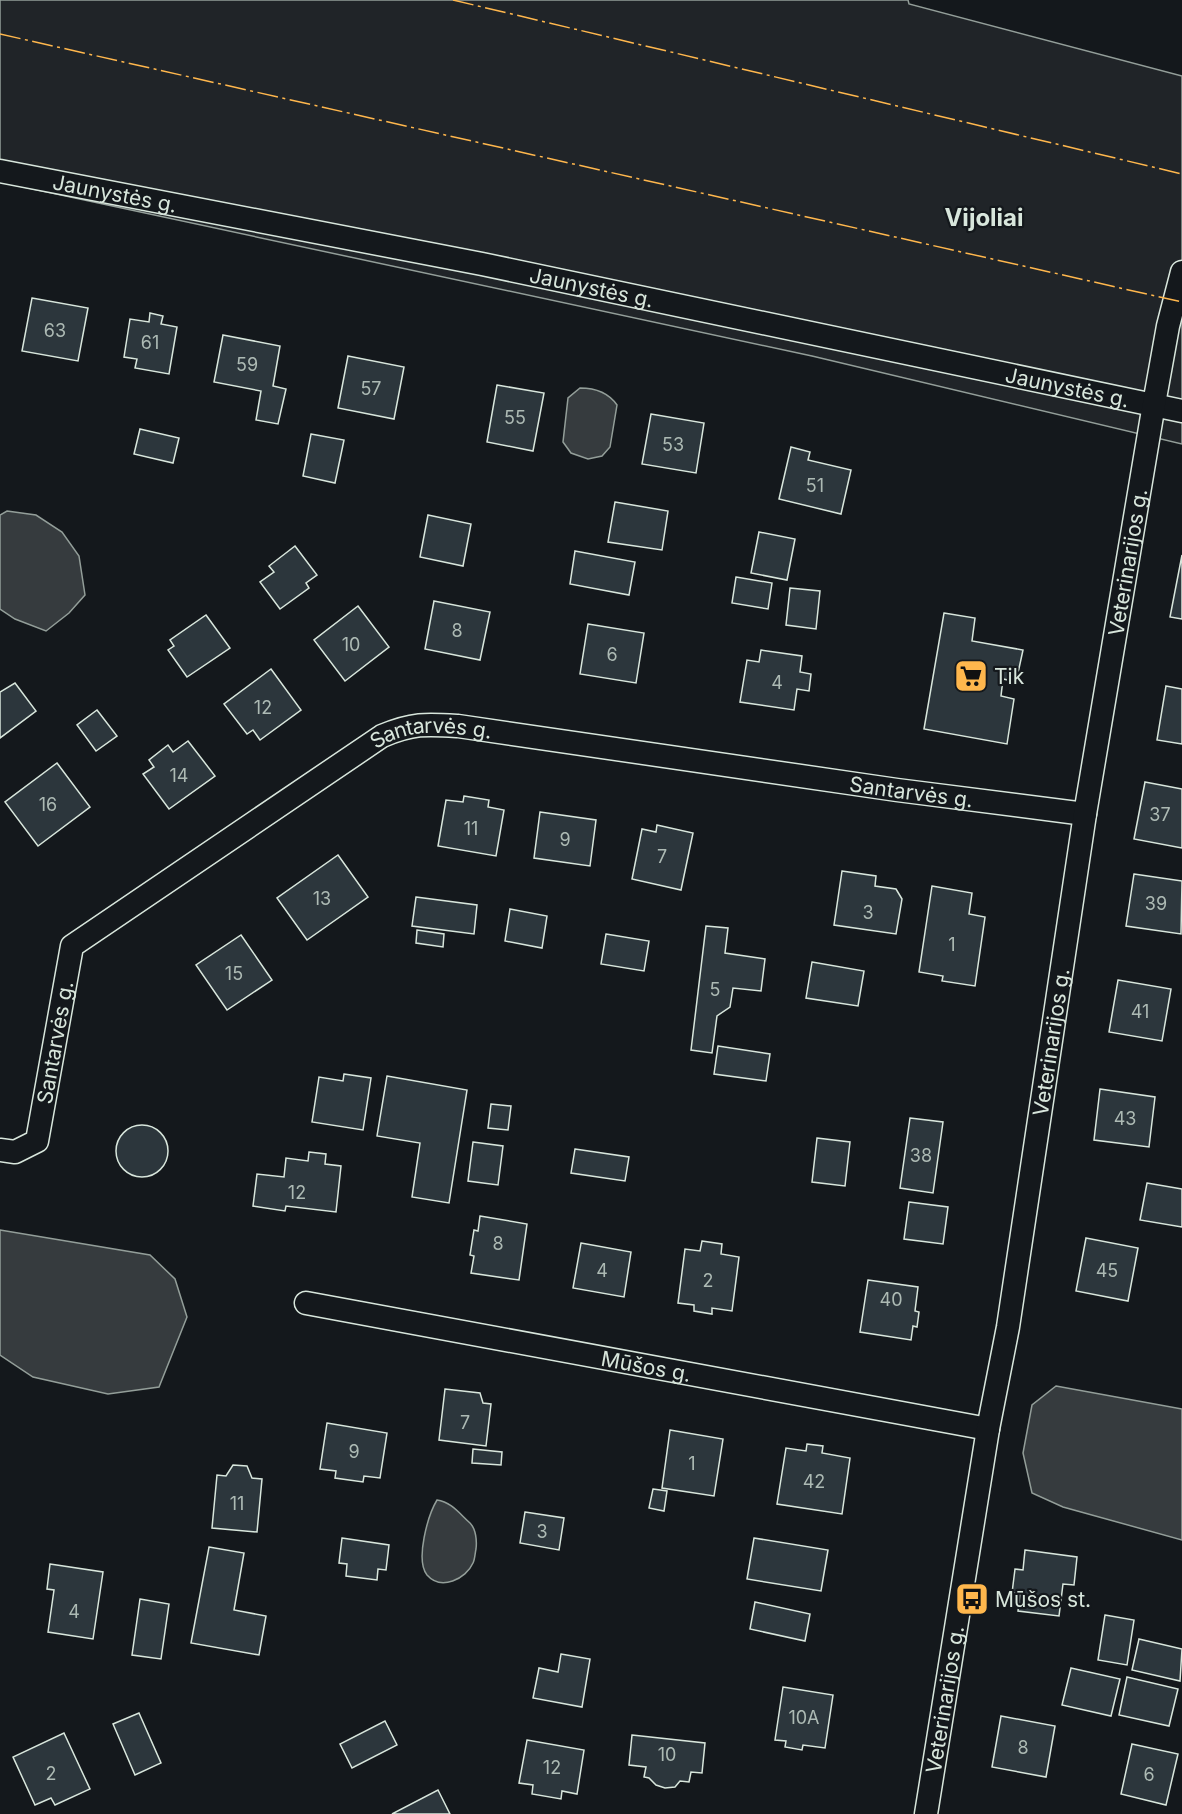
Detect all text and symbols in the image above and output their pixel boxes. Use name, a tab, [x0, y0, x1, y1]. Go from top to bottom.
street label: Jaunystės g.	[51, 169, 179, 217]
district label: Vijoliai	[944, 203, 1024, 232]
street label: Jaunystės g.	[527, 262, 656, 312]
house number: 63	[44, 320, 66, 341]
house number: 61	[141, 332, 159, 353]
house number: 59	[236, 354, 258, 375]
street label: Jaunystės g.	[1003, 362, 1132, 412]
house number: 57	[360, 378, 382, 399]
house number: 55	[504, 407, 526, 428]
house number: 53	[662, 434, 684, 455]
house number: 51	[806, 475, 824, 496]
street label: Veterinarijos g.	[1103, 487, 1152, 638]
house number: 8	[451, 620, 463, 641]
house number: 10	[342, 634, 360, 655]
house number: 6	[606, 644, 618, 665]
supermarket icon: Tik	[953, 658, 989, 694]
place label: Tik	[994, 664, 1025, 689]
house number: 4	[771, 672, 783, 693]
house number: 12	[254, 697, 272, 718]
street label: Santarvės g.	[365, 712, 494, 753]
house number: 14	[170, 765, 188, 786]
street label: Santarvės g.	[848, 771, 975, 812]
house number: 16	[39, 794, 57, 815]
house number: 37	[1149, 804, 1171, 825]
house number: 11	[464, 818, 478, 839]
house number: 9	[559, 829, 571, 850]
house number: 7	[657, 846, 667, 867]
house number: 13	[313, 888, 331, 909]
house number: 39	[1145, 893, 1167, 914]
house number: 3	[862, 902, 874, 923]
house number: 1	[948, 934, 956, 955]
house number: 15	[225, 963, 243, 984]
street label: Veterinarijos g.	[1027, 967, 1074, 1118]
street label: Santarvės g.	[31, 979, 78, 1106]
house number: 5	[710, 979, 720, 1000]
house number: 41	[1131, 1001, 1149, 1022]
house number: 43	[1114, 1108, 1136, 1129]
house number: 38	[910, 1145, 932, 1166]
house number: 12	[288, 1182, 306, 1203]
house number: 8	[492, 1233, 504, 1254]
house number: 4	[596, 1260, 608, 1281]
house number: 45	[1096, 1260, 1118, 1281]
house number: 2	[703, 1270, 713, 1291]
house number: 40	[880, 1289, 902, 1310]
street label: Mūšos g.	[599, 1345, 693, 1386]
house number: 7	[460, 1412, 470, 1433]
house number: 9	[348, 1441, 360, 1462]
house number: 1	[688, 1453, 696, 1474]
house number: 42	[803, 1471, 825, 1492]
house number: 11	[230, 1493, 244, 1514]
house number: 3	[536, 1521, 548, 1542]
bus stop icon: Mūšos st.	[954, 1581, 990, 1617]
place label: Mūšos st.	[995, 1587, 1091, 1612]
house number: 4	[68, 1601, 80, 1622]
street label: Veterinarijos g.	[920, 1624, 969, 1775]
house number: 10A	[788, 1707, 820, 1728]
house number: 8	[1017, 1737, 1029, 1758]
house number: 10	[658, 1744, 676, 1765]
house number: 12	[543, 1757, 561, 1778]
house number: 2	[46, 1763, 56, 1784]
house number: 6	[1143, 1764, 1155, 1785]

